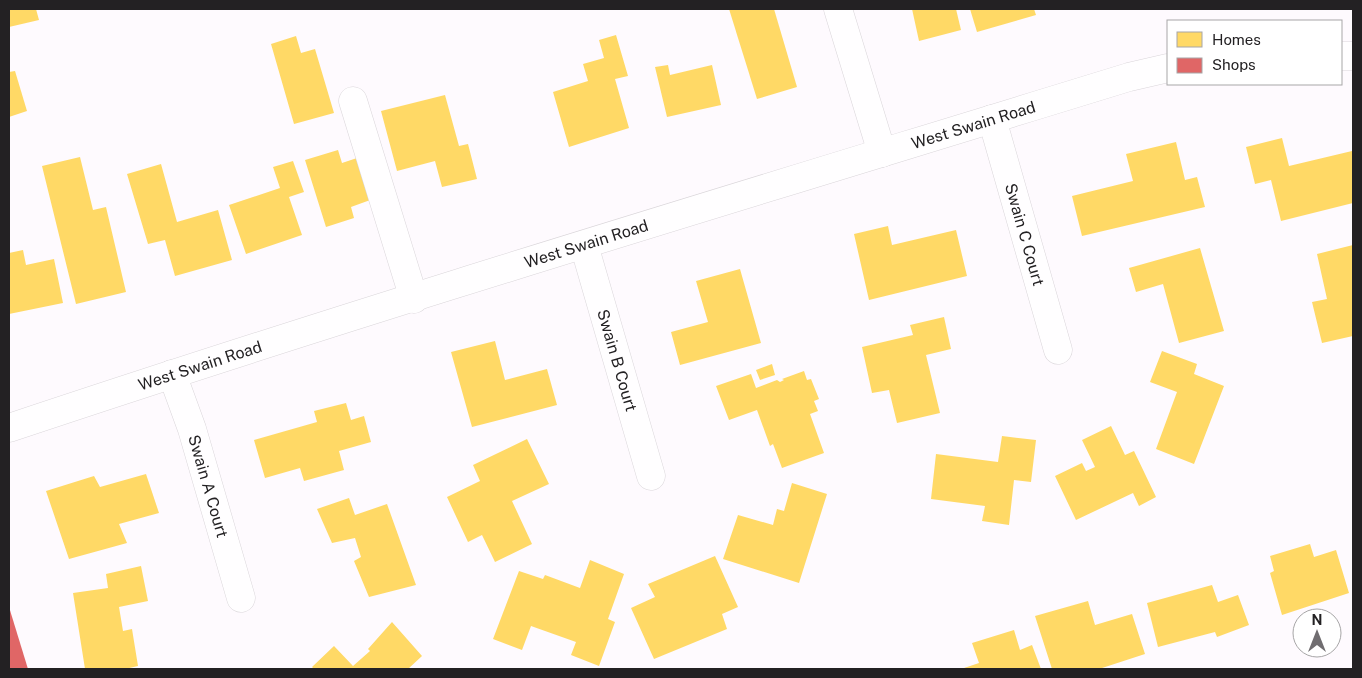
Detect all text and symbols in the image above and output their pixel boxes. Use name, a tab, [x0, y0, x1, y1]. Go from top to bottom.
legend	[1167, 20, 1342, 85]
text: Homes	[1212, 31, 1261, 48]
text: Shops	[1212, 56, 1256, 73]
street label: West Swain Road	[909, 97, 1038, 153]
street label: Swain C Court	[1001, 181, 1048, 288]
street label: West Swain Road	[522, 216, 651, 272]
street label: Swain B Court	[593, 307, 641, 414]
street label: West Swain Road	[136, 337, 264, 395]
street label: Swain A Court	[184, 433, 232, 540]
north arrow	[1292, 608, 1342, 658]
text: N	[1312, 612, 1322, 628]

